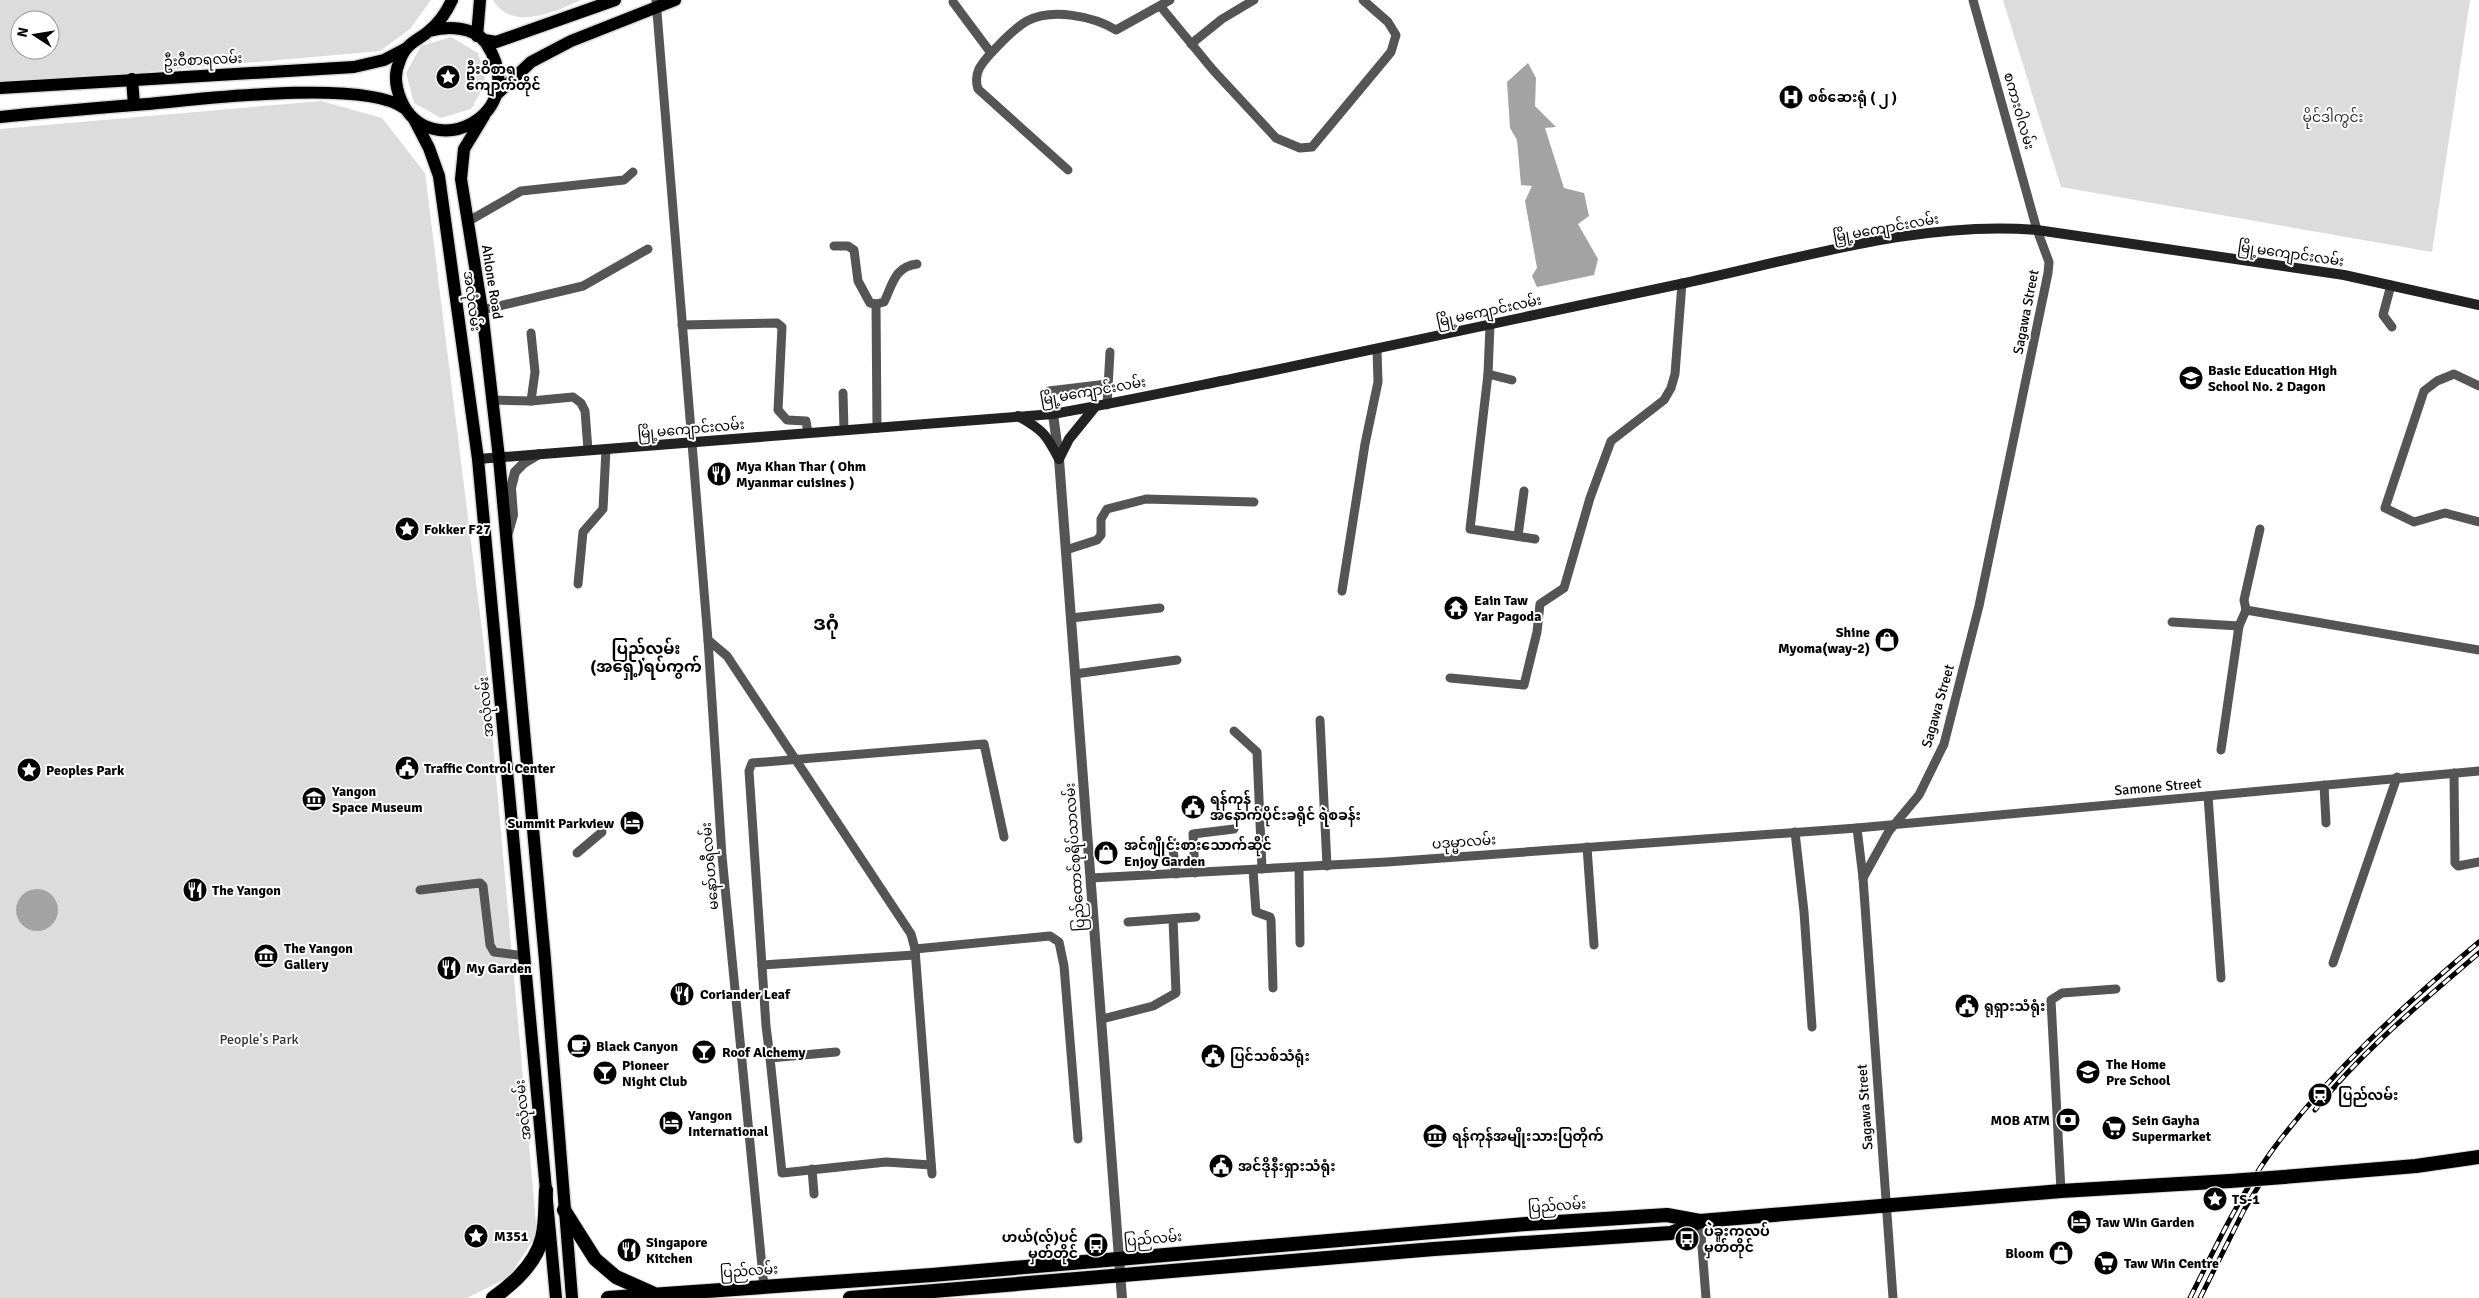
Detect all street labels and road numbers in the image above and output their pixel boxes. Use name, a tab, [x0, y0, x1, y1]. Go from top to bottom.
street label: ဦးဝီစာရလမ်း	[163, 47, 243, 74]
street label: စကားဝါလမ်း	[2000, 70, 2040, 152]
street label: မြို့မကျောင်းလမ်း	[1831, 208, 1941, 249]
street label: မြို့မကျောင်းလမ်း	[2236, 236, 2345, 273]
street label: Ahlone Road	[478, 244, 506, 320]
street label: Sagawa Street	[2009, 268, 2043, 356]
street label: အလုံလမ်း	[457, 270, 486, 333]
street label: မြို့မကျောင်းလမ်း	[1434, 290, 1544, 333]
street label: မြို့မကျောင်းလမ်း	[1038, 371, 1148, 412]
street label: မြို့မကျောင်းလမ်း	[637, 414, 745, 445]
street label: Sagawa Street	[1918, 662, 1958, 750]
street label: အလုံလမ်း	[473, 676, 500, 738]
street label: Samone Street	[2114, 775, 2202, 799]
street label: ပြည်ထောင်စုရိပ်သာလမ်း	[1059, 782, 1092, 932]
street label: မနော်ဟရီလမ်း	[696, 821, 725, 911]
street label: ပဒုမ္မာလမ်း	[1431, 829, 1497, 856]
street label: Sagawa Street	[1854, 1064, 1876, 1150]
street label: အလုံလမ်း	[509, 1079, 538, 1141]
street label: ပြည်လမ်း	[1527, 1193, 1587, 1220]
street label: ပြည်လမ်း	[1123, 1226, 1183, 1253]
street label: ပြည်လမ်း	[719, 1258, 779, 1285]

